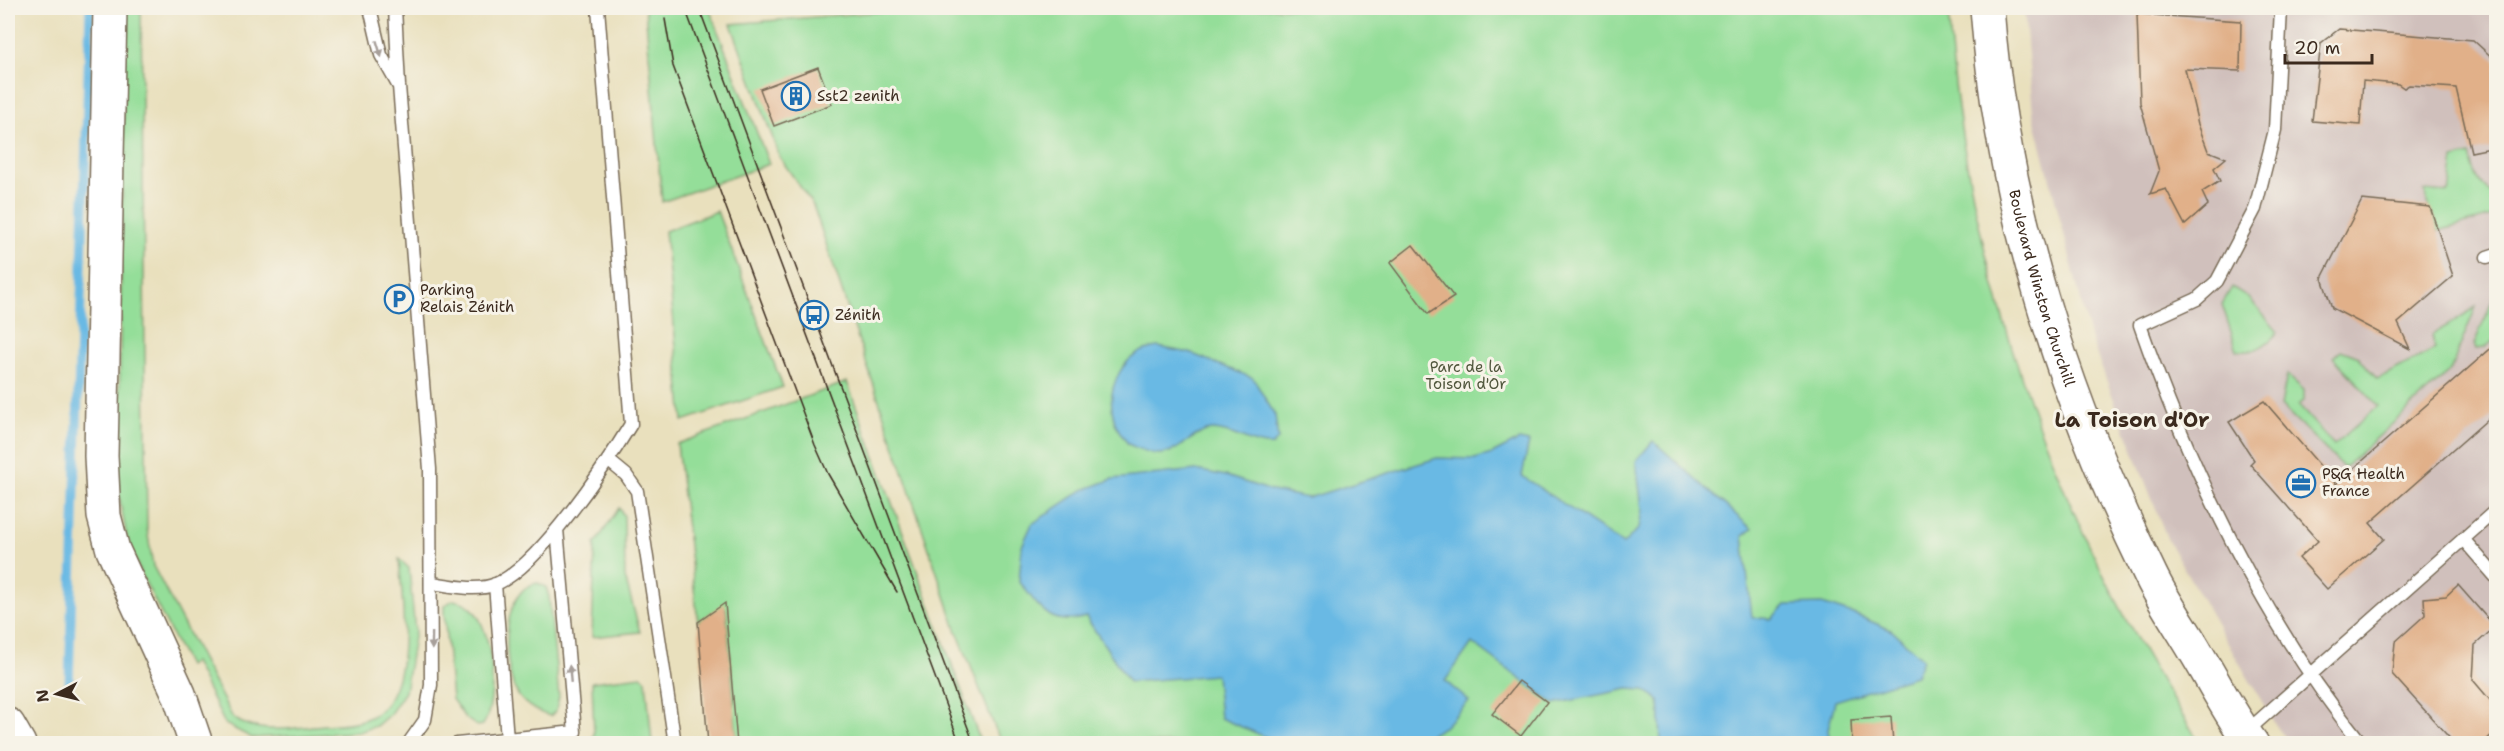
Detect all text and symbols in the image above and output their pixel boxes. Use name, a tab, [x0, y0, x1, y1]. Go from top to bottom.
scale bar	[2285, 27, 2372, 65]
text: 20 m	[2294, 36, 2340, 60]
one-way arrow	[375, 40, 385, 58]
building icon: Sst2 zenith	[780, 80, 812, 112]
place label: Sst2 zenith	[817, 86, 900, 106]
street label: Boulevard Winston Churchill	[2004, 188, 2080, 390]
place label: Parking Relais Zénith	[420, 280, 514, 317]
parking icon: Parking Relais Zénith	[383, 283, 415, 315]
bus stop icon: Zénith	[798, 299, 830, 331]
place label: Zénith	[835, 305, 881, 325]
park label: Parc de la Toison d'Or	[1426, 357, 1506, 394]
district label: La Toison d'Or	[2055, 406, 2209, 434]
place label: P&G Health France	[2322, 464, 2405, 501]
office icon: P&G Health France	[2285, 467, 2317, 499]
one-way arrow	[427, 632, 437, 651]
north arrow	[27, 664, 87, 724]
one-way arrow	[565, 664, 575, 683]
text: N	[31, 688, 54, 703]

